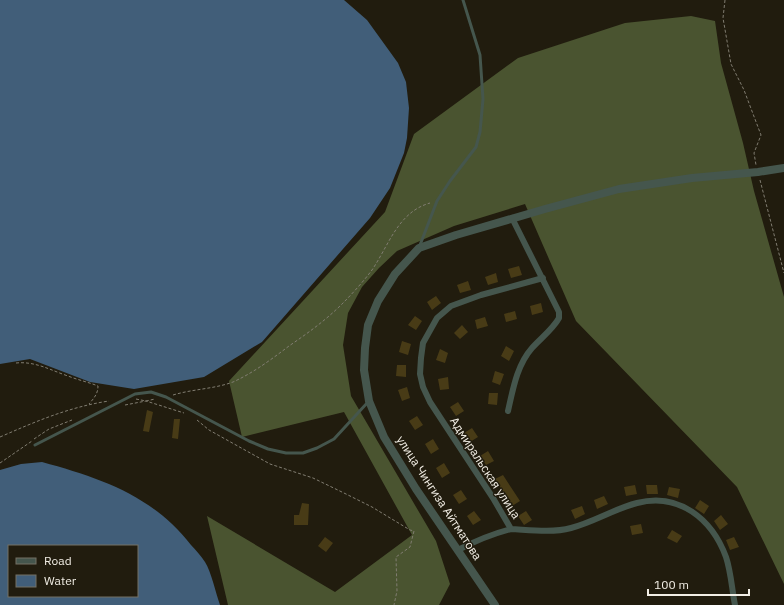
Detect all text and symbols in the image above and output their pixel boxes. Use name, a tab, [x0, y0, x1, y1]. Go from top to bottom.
street label: Адмиральская улица	[447, 414, 524, 522]
street label: улица Чингиза Айтматова	[393, 433, 486, 563]
legend	[8, 545, 138, 597]
text: Road	[44, 553, 72, 568]
scale bar	[648, 571, 749, 597]
text: Water	[44, 573, 77, 588]
text: 100 m	[654, 577, 689, 592]

